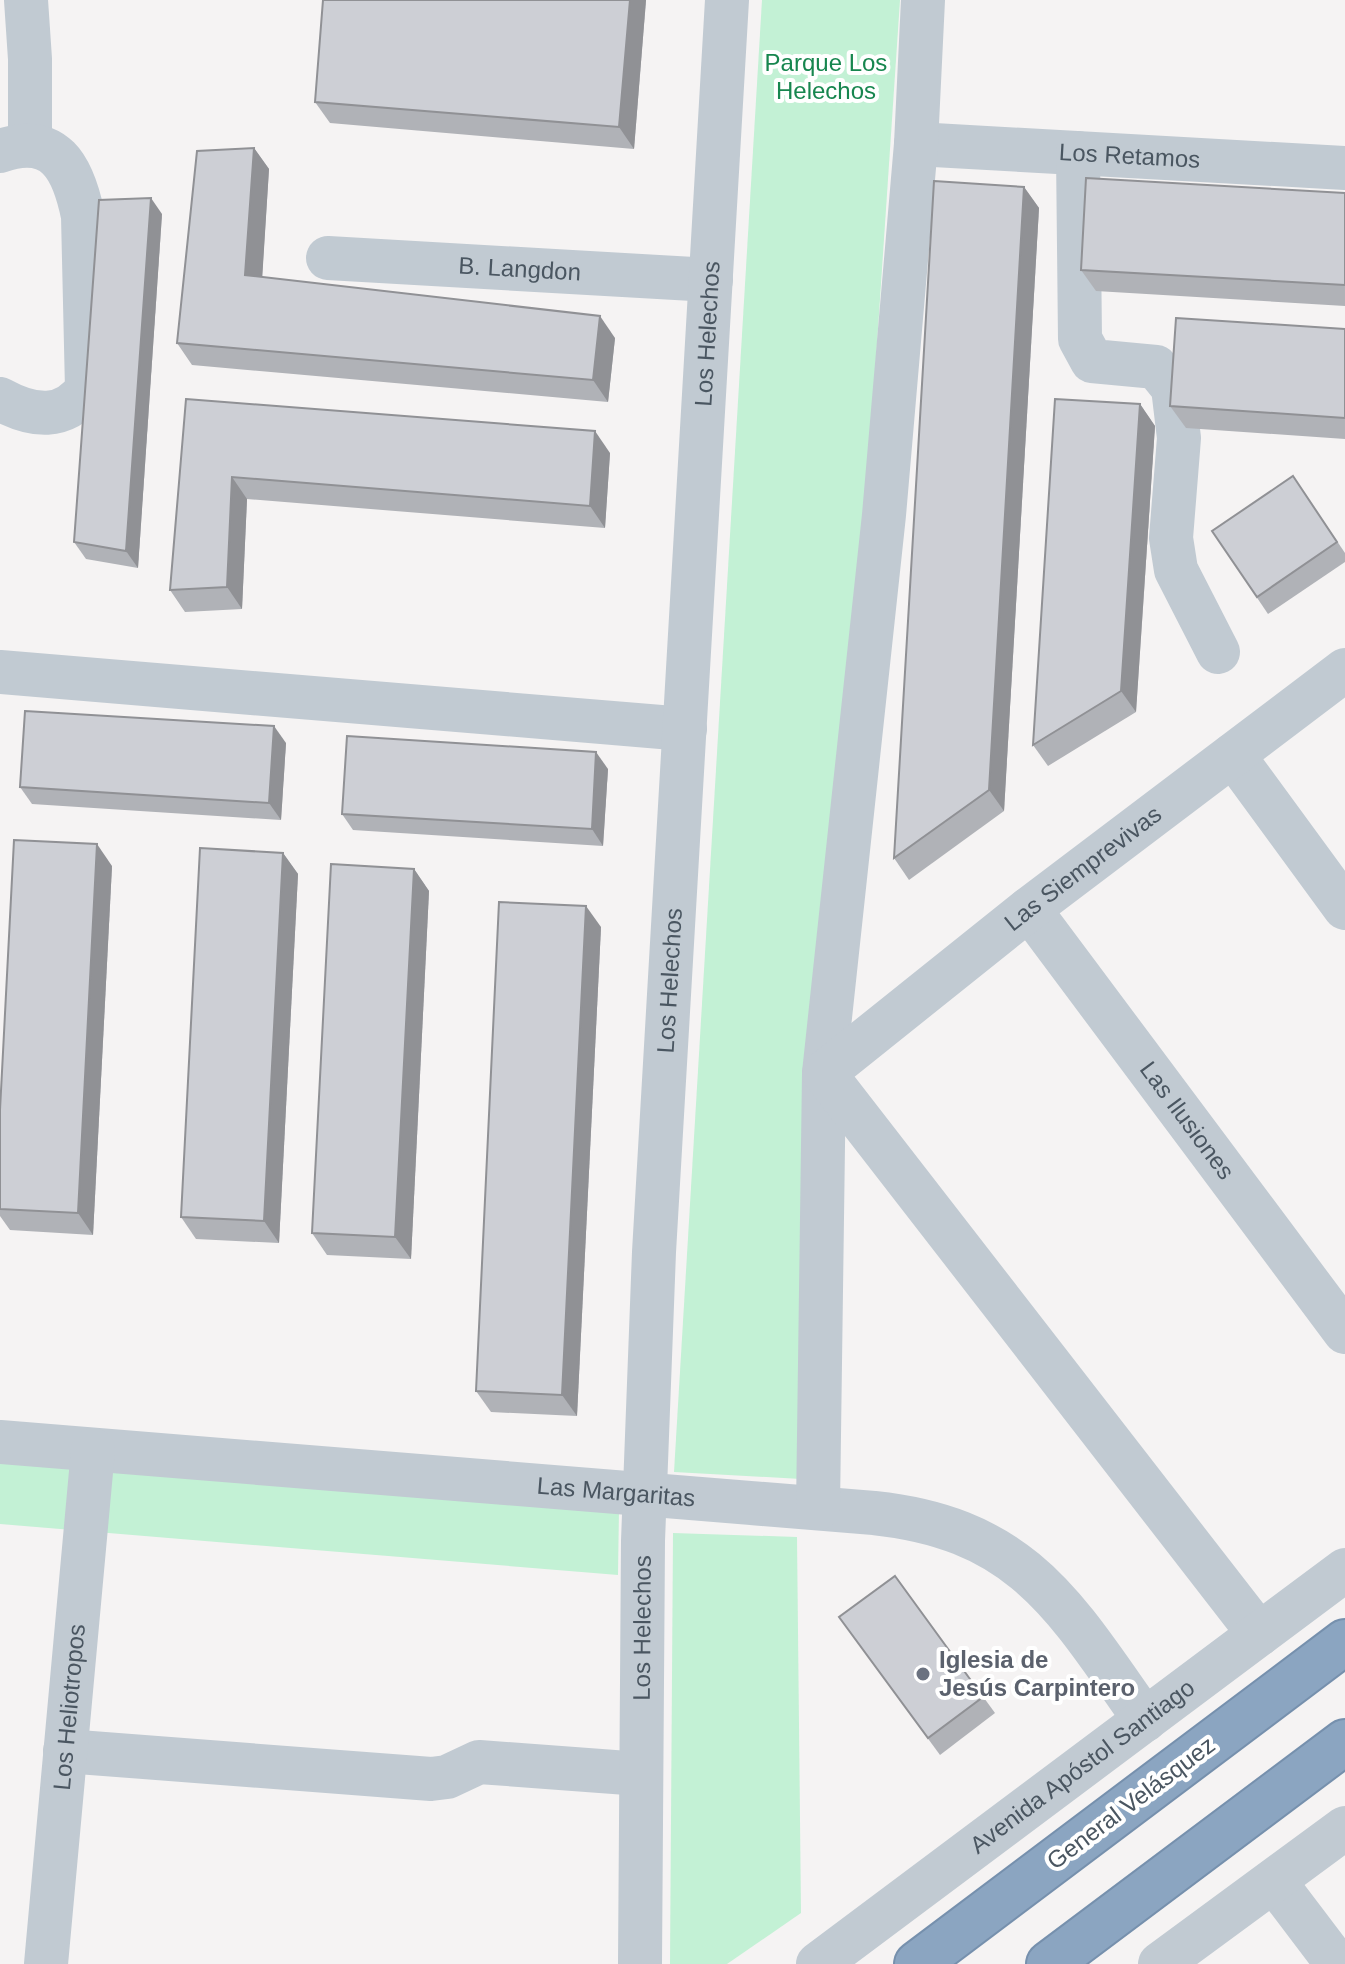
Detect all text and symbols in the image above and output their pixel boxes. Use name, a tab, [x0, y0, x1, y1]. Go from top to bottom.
park label: Parque Los Helechos	[765, 49, 887, 104]
street label: Los Retamos	[1058, 138, 1201, 173]
street label: B. Langdon	[458, 252, 582, 286]
street label: Los Helechos	[689, 260, 725, 407]
street label: Las Siemprevivas	[999, 800, 1166, 936]
street label: Los Helechos	[652, 907, 687, 1054]
street label: Las Ilusiones	[1135, 1056, 1240, 1184]
street label: Las Margaritas	[536, 1472, 696, 1511]
street label: Los Helechos	[628, 1555, 656, 1701]
street label: Los Heliotropos	[48, 1623, 90, 1791]
place label: Iglesia de Jesús Carpintero	[939, 1646, 1135, 1701]
marker: Iglesia de Jesús Carpintero	[914, 1665, 932, 1683]
street label: Avenida Apóstol Santiago	[964, 1673, 1200, 1859]
street label: General Velásquez	[1042, 1731, 1220, 1874]

